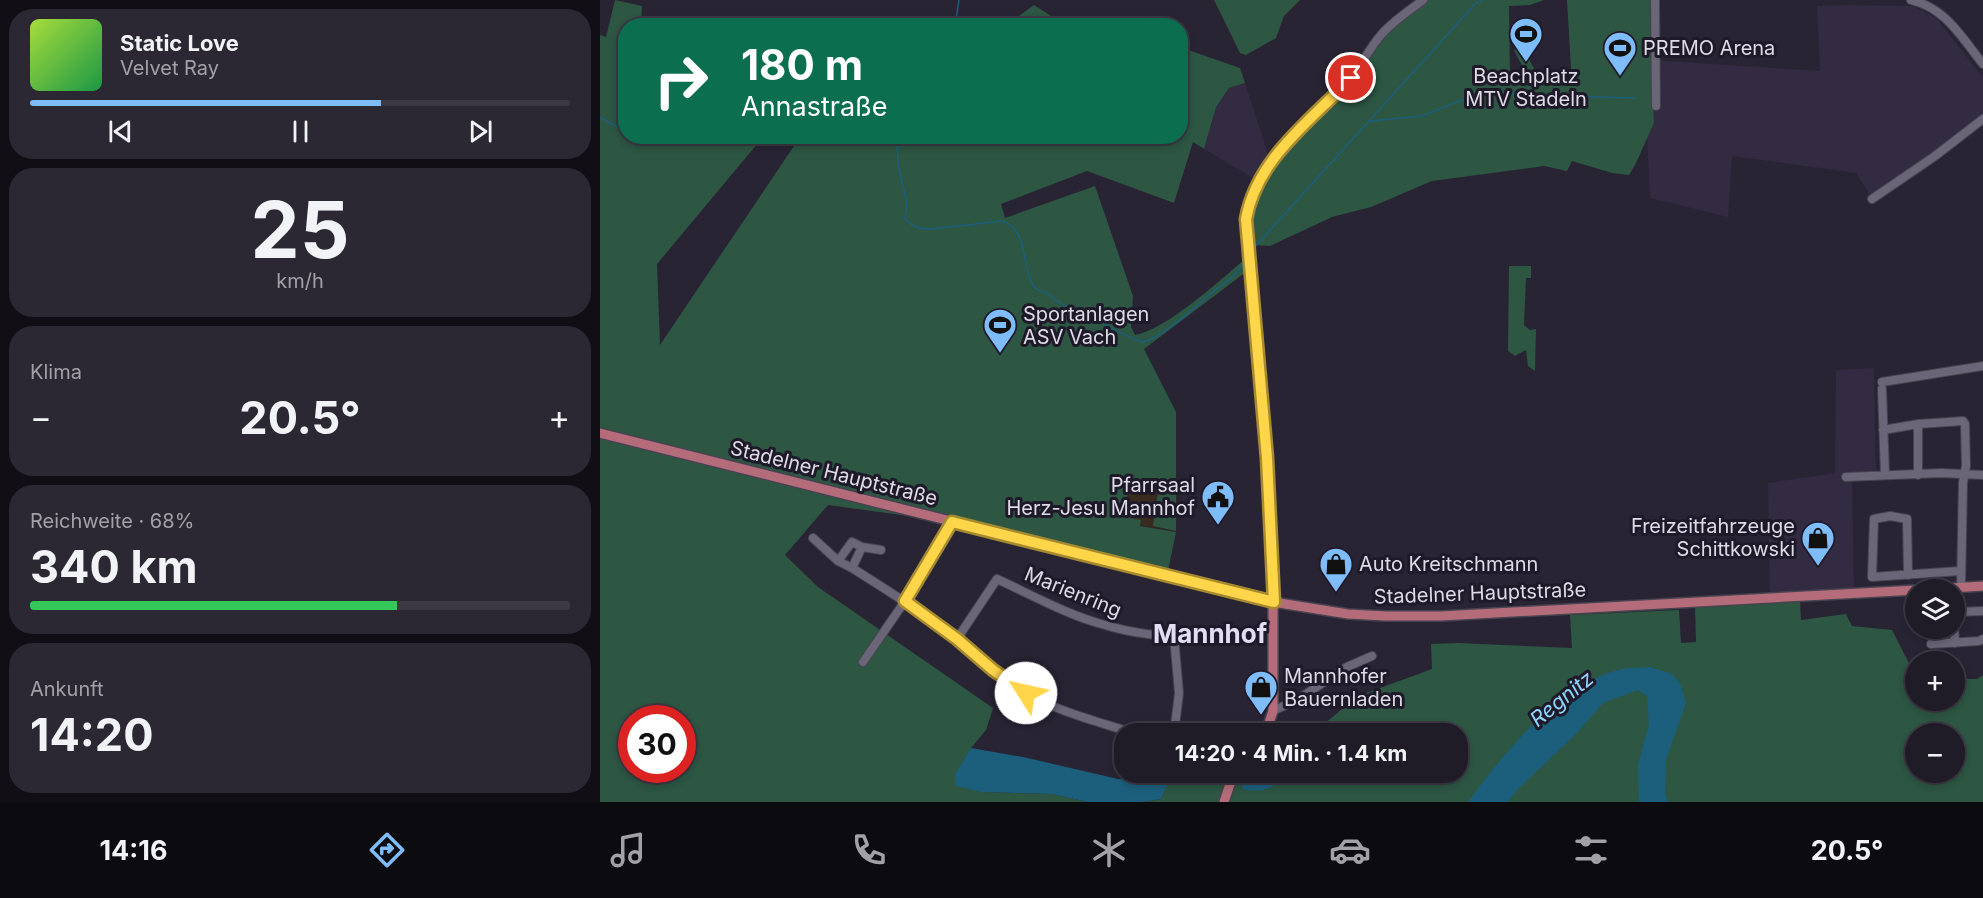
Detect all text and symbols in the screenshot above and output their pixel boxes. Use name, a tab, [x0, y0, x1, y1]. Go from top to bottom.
sports icon: Beachplatz MTV Stadeln	[1508, 16, 1544, 63]
text: Static Love	[120, 30, 239, 56]
sports icon: PREMO Arena	[1602, 30, 1638, 77]
place label: PREMO Arena	[1643, 36, 1775, 60]
text: 180 m	[741, 39, 863, 90]
icon: right	[642, 42, 720, 120]
pin	[1325, 52, 1376, 103]
text: Velvet Ray	[120, 56, 219, 80]
icon: arrive	[1334, 61, 1367, 94]
place label: Beachplatz MTV Stadeln	[1465, 64, 1587, 111]
text: Annastraße	[741, 90, 887, 123]
icon: previous	[104, 115, 137, 148]
icon: pause	[284, 115, 317, 148]
icon: next	[464, 115, 497, 148]
text: 25	[251, 182, 350, 277]
text: km/h	[276, 269, 324, 293]
place label: Sportanlagen ASV Vach	[1023, 302, 1149, 349]
sports icon: Sportanlagen ASV Vach	[982, 307, 1018, 354]
text: Klima	[30, 360, 82, 384]
text: 20.5°	[239, 390, 361, 445]
text: −	[30, 397, 52, 437]
text: +	[548, 397, 570, 437]
street label: Stadelner Hauptstraße	[728, 436, 940, 510]
place label: Pfarrsaal Herz-Jesu Mannhof	[1006, 473, 1196, 520]
public building icon: Pfarrsaal Herz-Jesu Mannhof	[1200, 479, 1236, 526]
text: Reichweite · 68%	[30, 509, 194, 533]
place label: Freizeitfahrzeuge Schittkowski	[1631, 514, 1795, 561]
shop icon: Freizeitfahrzeuge Schittkowski	[1800, 520, 1836, 567]
text: 340 km	[30, 539, 198, 594]
shop icon: Auto Kreitschmann	[1318, 546, 1354, 593]
place label: Auto Kreitschmann	[1359, 552, 1538, 576]
street label: Marienring	[1021, 562, 1125, 622]
street label: Stadelner Hauptstraße	[1373, 577, 1587, 609]
map controls	[1905, 579, 1965, 783]
button: layers	[1905, 579, 1965, 639]
district label: Mannhof	[1153, 618, 1268, 649]
button: +	[1905, 651, 1965, 711]
position arrow	[994, 661, 1058, 725]
place label: Mannhofer Bauernladen	[1284, 664, 1403, 711]
water label: Regnitz	[1525, 665, 1599, 732]
shop icon: Mannhofer Bauernladen	[1243, 669, 1279, 716]
text: Ankunft	[30, 677, 104, 701]
speed limit sign: 30	[618, 705, 696, 783]
text: 14:20	[30, 707, 154, 762]
button: −	[1905, 723, 1965, 783]
text: 14:20 · 4 Min. · 1.4 km	[1175, 740, 1407, 766]
icon: directions	[366, 829, 408, 871]
icon: music	[607, 829, 649, 871]
icon: phone	[848, 829, 890, 871]
icon: climate	[1088, 829, 1130, 871]
icon: car	[1329, 829, 1371, 871]
icon: filters	[1570, 829, 1612, 871]
text: 14:16	[99, 834, 167, 867]
text: 20.5°	[1811, 834, 1884, 867]

